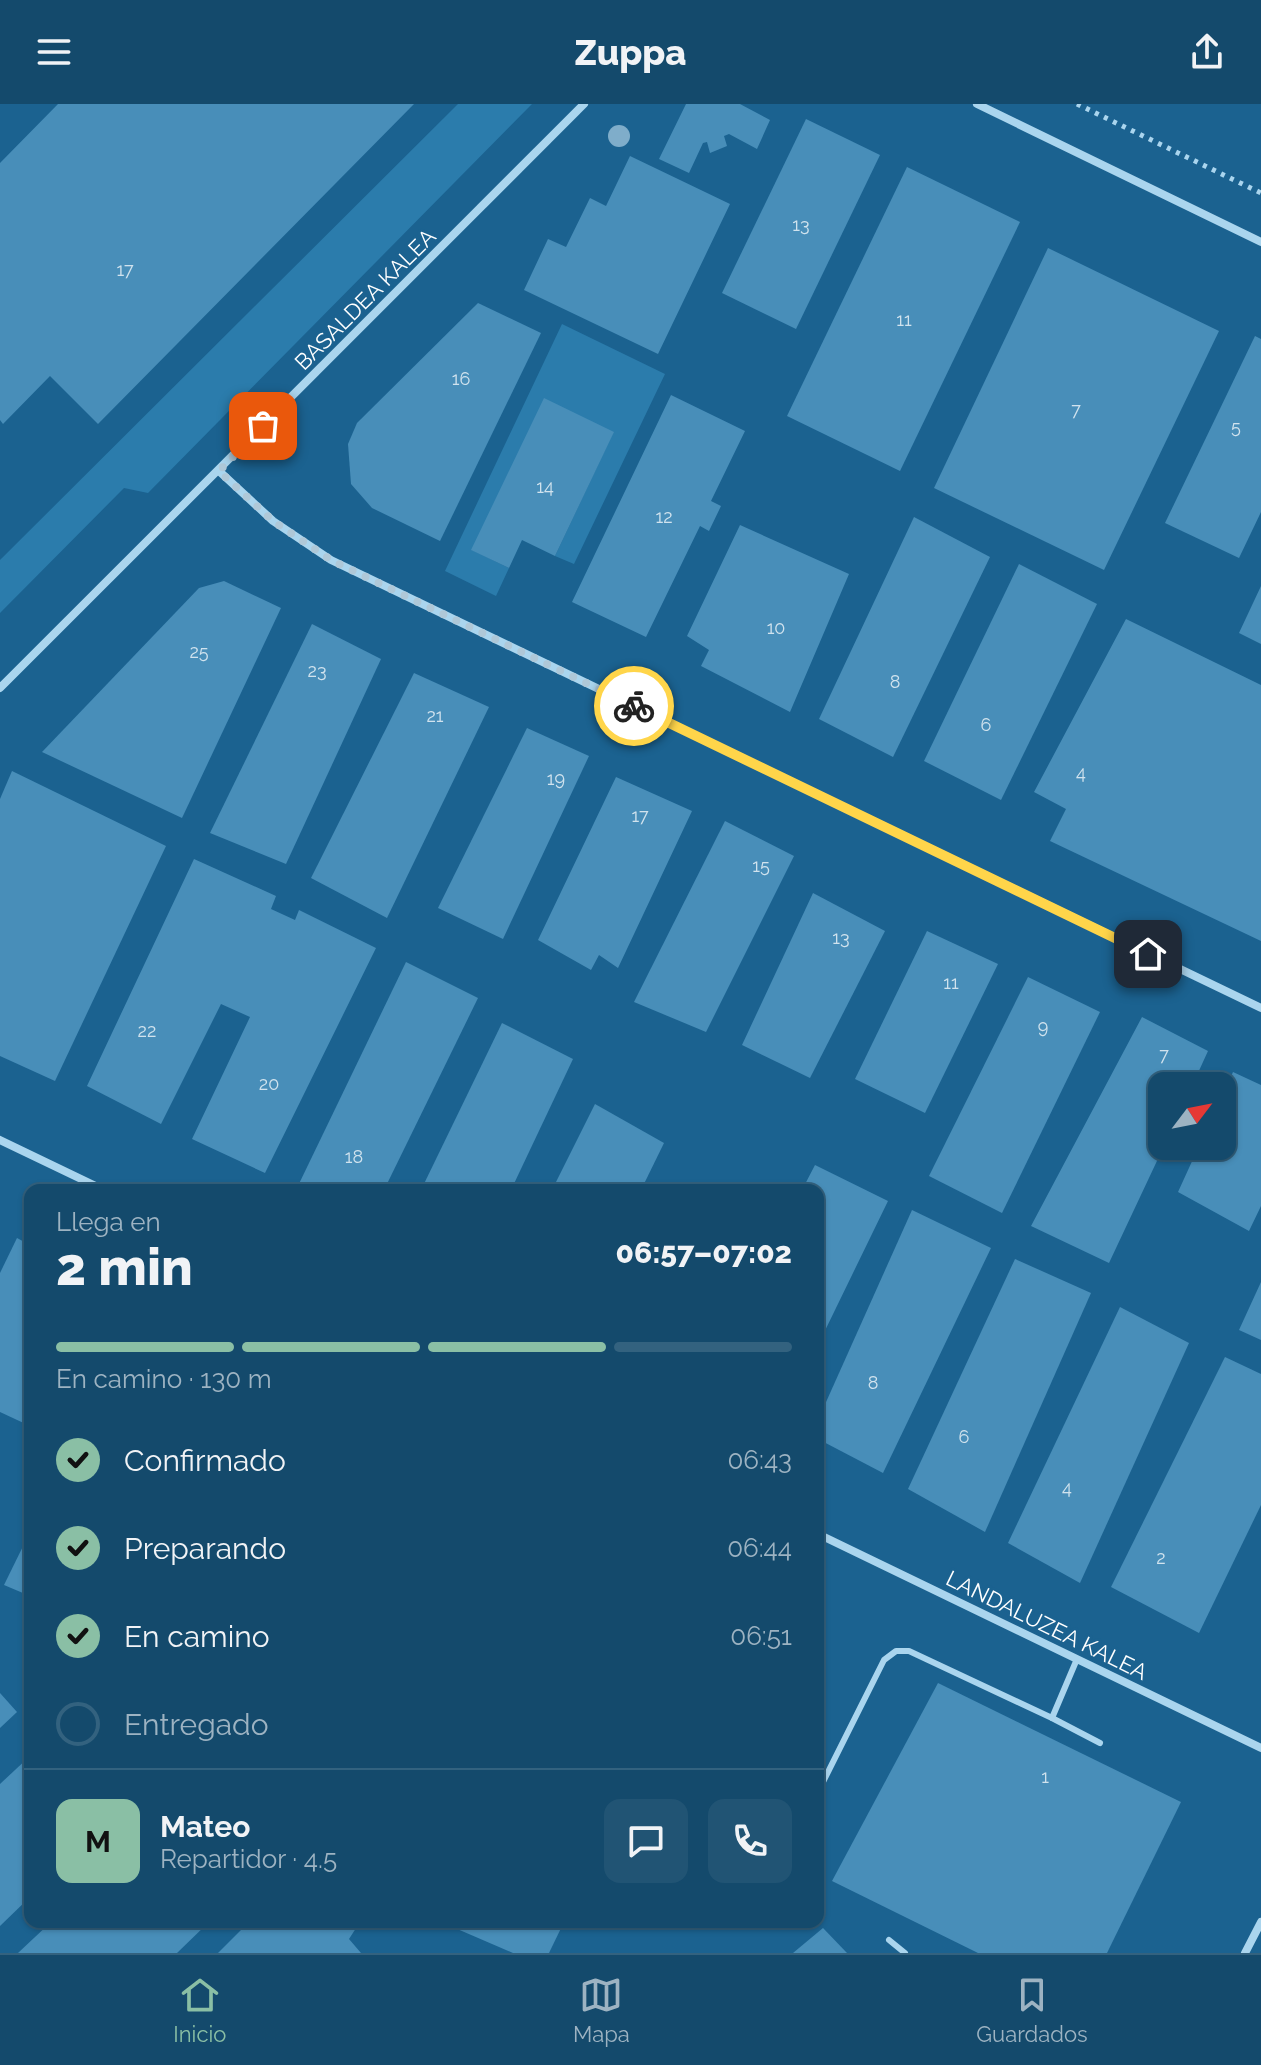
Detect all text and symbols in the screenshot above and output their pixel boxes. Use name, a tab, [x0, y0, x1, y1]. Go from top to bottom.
icon: menu	[32, 30, 76, 74]
icon: share	[1185, 30, 1229, 74]
text: Zuppa	[575, 31, 686, 73]
house number: 13	[792, 214, 810, 235]
street label: BASALDEA KALEA	[289, 223, 441, 375]
house number: 17	[116, 259, 134, 280]
house number: 11	[896, 309, 912, 330]
house number: 16	[452, 368, 470, 389]
pin	[229, 392, 297, 460]
house number: 7	[1071, 399, 1081, 420]
icon: bag	[241, 404, 285, 448]
house number: 5	[1231, 416, 1241, 437]
house number: 14	[536, 476, 554, 497]
house number: 12	[655, 506, 673, 527]
house number: 10	[767, 617, 785, 638]
house number: 25	[189, 641, 209, 662]
house number: 23	[308, 660, 327, 681]
courier	[594, 666, 674, 746]
house number: 8	[890, 671, 900, 692]
icon: bike	[612, 684, 656, 728]
house number: 21	[426, 705, 444, 726]
house number: 6	[981, 714, 992, 735]
house number: 4	[1076, 762, 1086, 783]
house number: 19	[547, 768, 565, 789]
house number: 17	[631, 805, 649, 826]
house number: 15	[752, 855, 770, 876]
pin	[1114, 920, 1182, 988]
house number: 13	[832, 927, 850, 948]
icon: home	[1126, 932, 1170, 976]
house number: 11	[943, 972, 959, 993]
house number: 9	[1038, 1016, 1048, 1037]
house number: 22	[138, 1020, 156, 1041]
house number: 7	[1159, 1044, 1169, 1065]
north arrow	[1148, 1072, 1236, 1160]
map controls	[1148, 1072, 1236, 1160]
house number: 20	[259, 1073, 279, 1094]
house number: 18	[345, 1146, 363, 1167]
text: Llega en	[56, 1207, 161, 1237]
text: 06:57–07:02	[615, 1235, 792, 1270]
text: 2 min	[56, 1236, 193, 1297]
text: En camino · 130 m	[56, 1364, 272, 1394]
house number: 8	[868, 1372, 878, 1393]
house number: 6	[959, 1426, 970, 1447]
icon: check	[56, 1438, 100, 1482]
text: Confirmado	[124, 1443, 286, 1478]
text: 06:43	[727, 1445, 792, 1475]
house number: 4	[1062, 1477, 1072, 1498]
icon: check	[56, 1526, 100, 1570]
text: Preparando	[124, 1531, 286, 1566]
text: 06:44	[727, 1533, 792, 1563]
house number: 2	[1156, 1547, 1166, 1568]
street label: LANDALUZEA KALEA	[942, 1565, 1152, 1685]
icon: check	[56, 1614, 100, 1658]
text: En camino	[124, 1619, 270, 1654]
text: 06:51	[730, 1621, 792, 1651]
text: Entregado	[124, 1707, 269, 1742]
house number: 1	[1041, 1766, 1049, 1787]
button: chat	[604, 1799, 688, 1883]
button: phone	[708, 1799, 792, 1883]
text: Mateo	[160, 1809, 250, 1844]
text: M	[85, 1824, 111, 1859]
text: Repartidor · 4.5	[160, 1844, 337, 1874]
tab: Inicio	[173, 1973, 226, 2047]
tab: Mapa	[573, 1973, 630, 2047]
tab: Guardados	[976, 1973, 1088, 2047]

